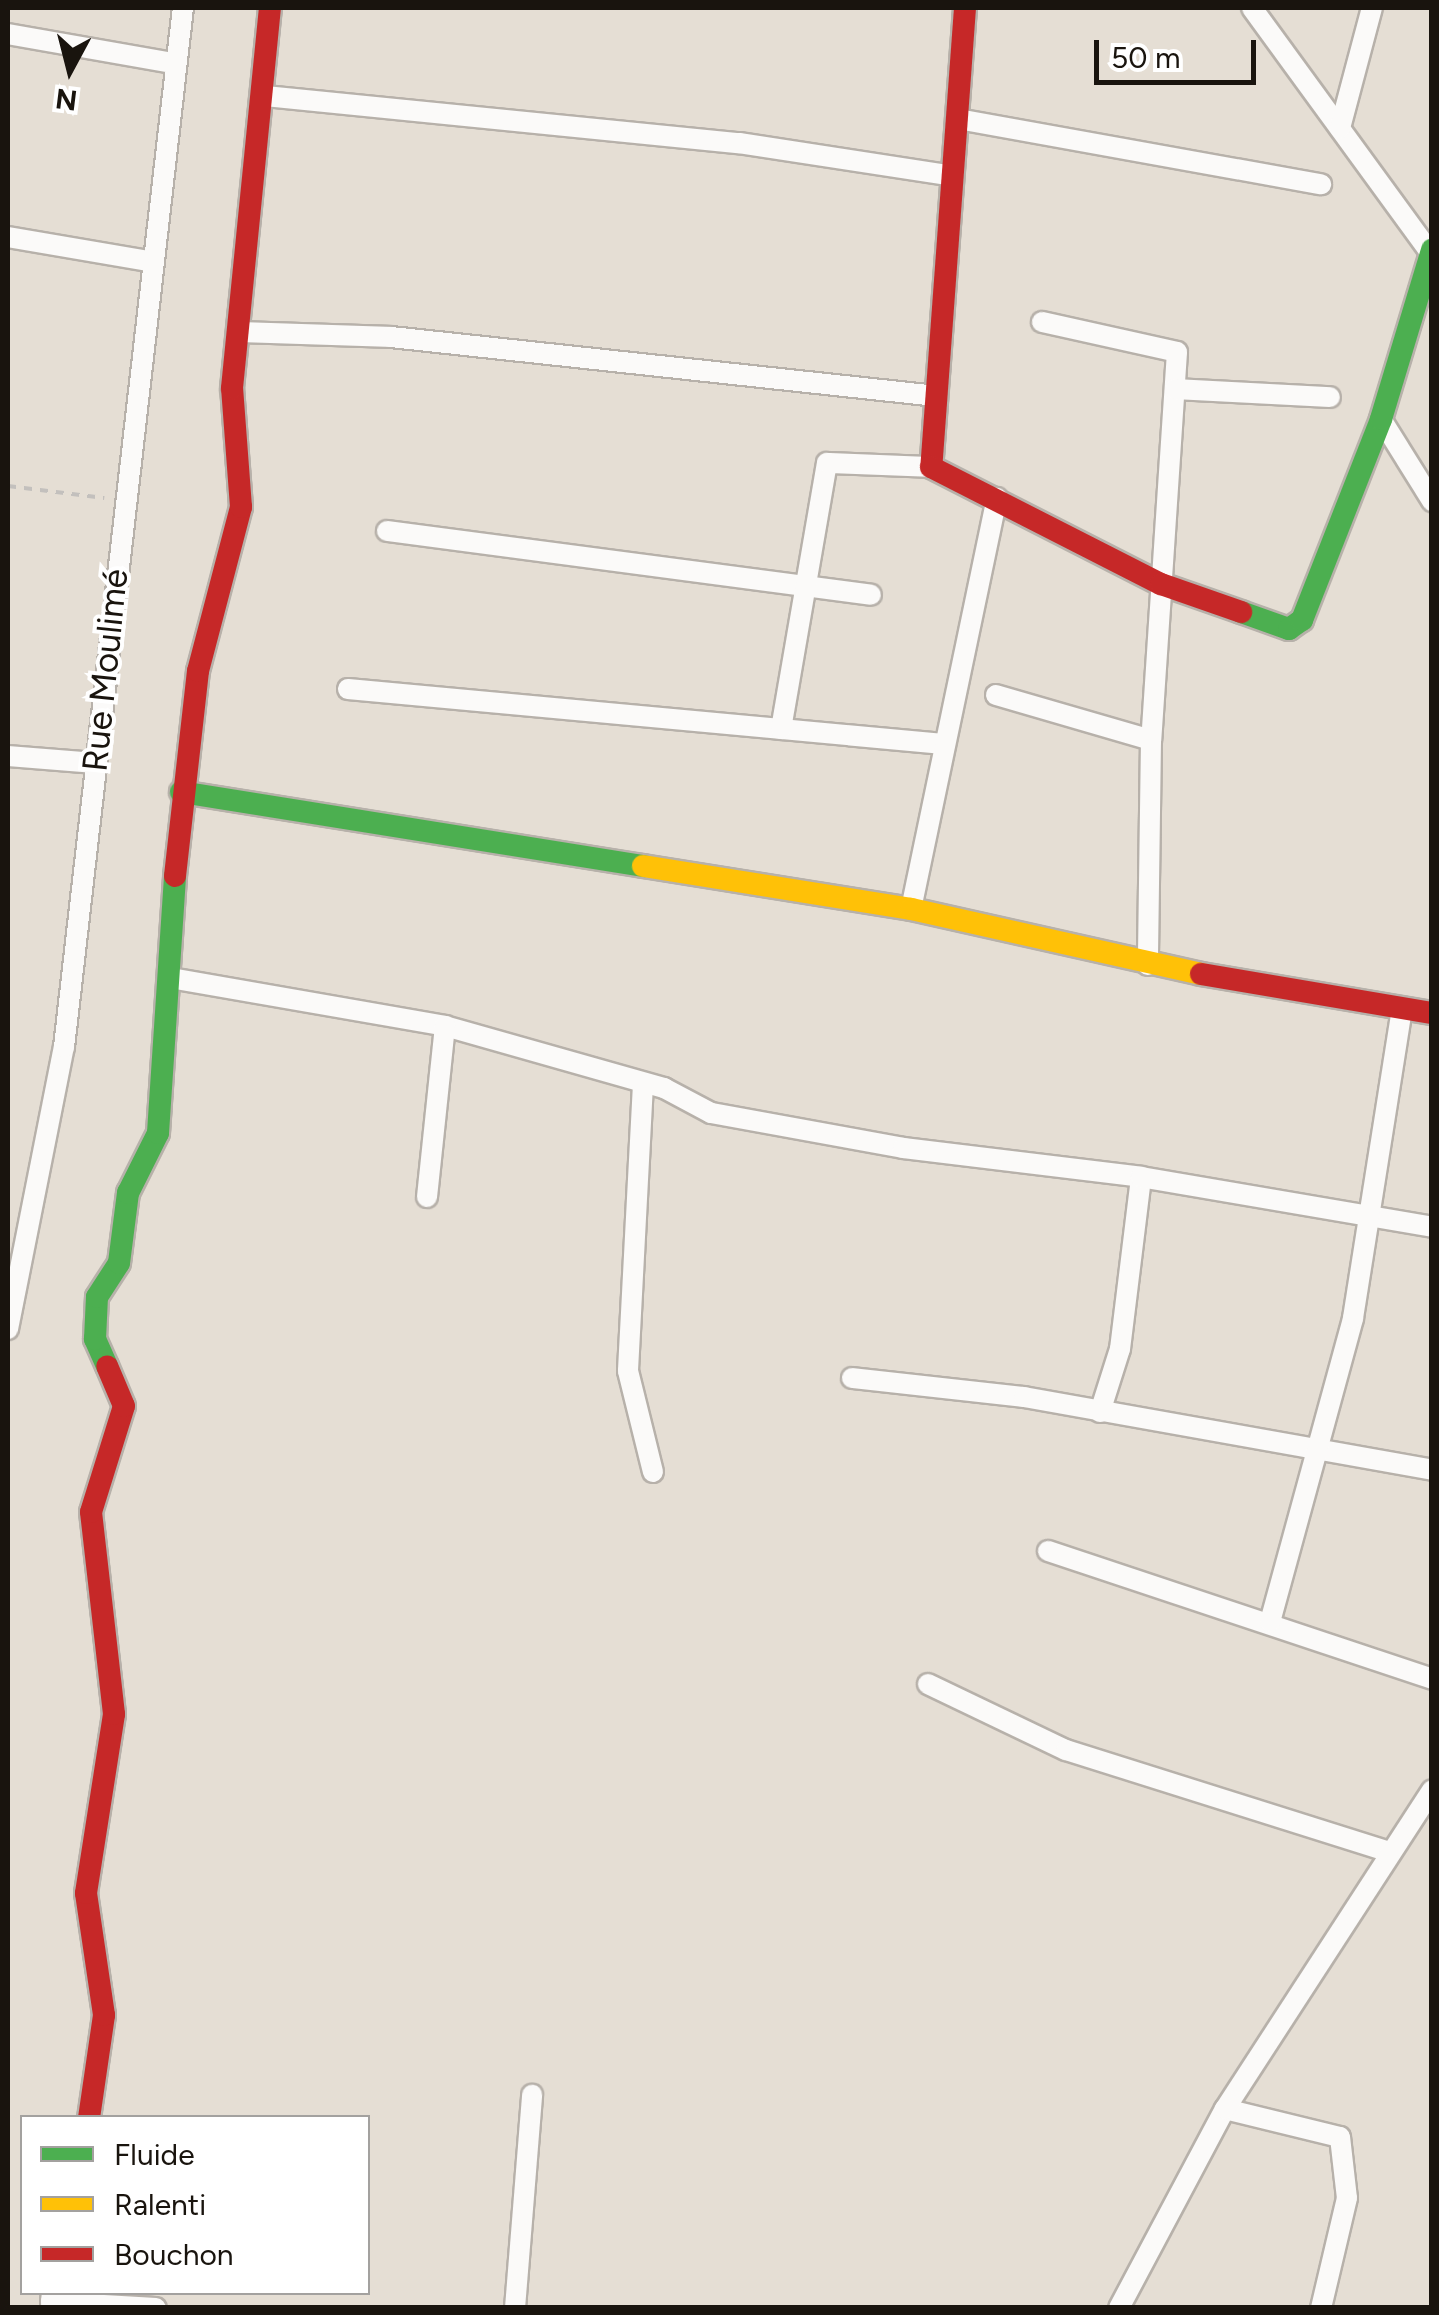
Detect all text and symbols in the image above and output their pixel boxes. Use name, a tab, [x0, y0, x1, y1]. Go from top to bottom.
north arrow	[20, 20, 120, 120]
scale bar	[1099, 20, 1262, 82]
text: 50 m	[1111, 39, 1180, 76]
text: N	[54, 82, 79, 118]
street label: Rue Moulimé	[73, 567, 137, 773]
legend	[20, 2115, 370, 2295]
text: Fluide	[114, 2136, 195, 2173]
text: Ralenti	[114, 2186, 206, 2223]
text: Bouchon	[114, 2236, 234, 2273]

